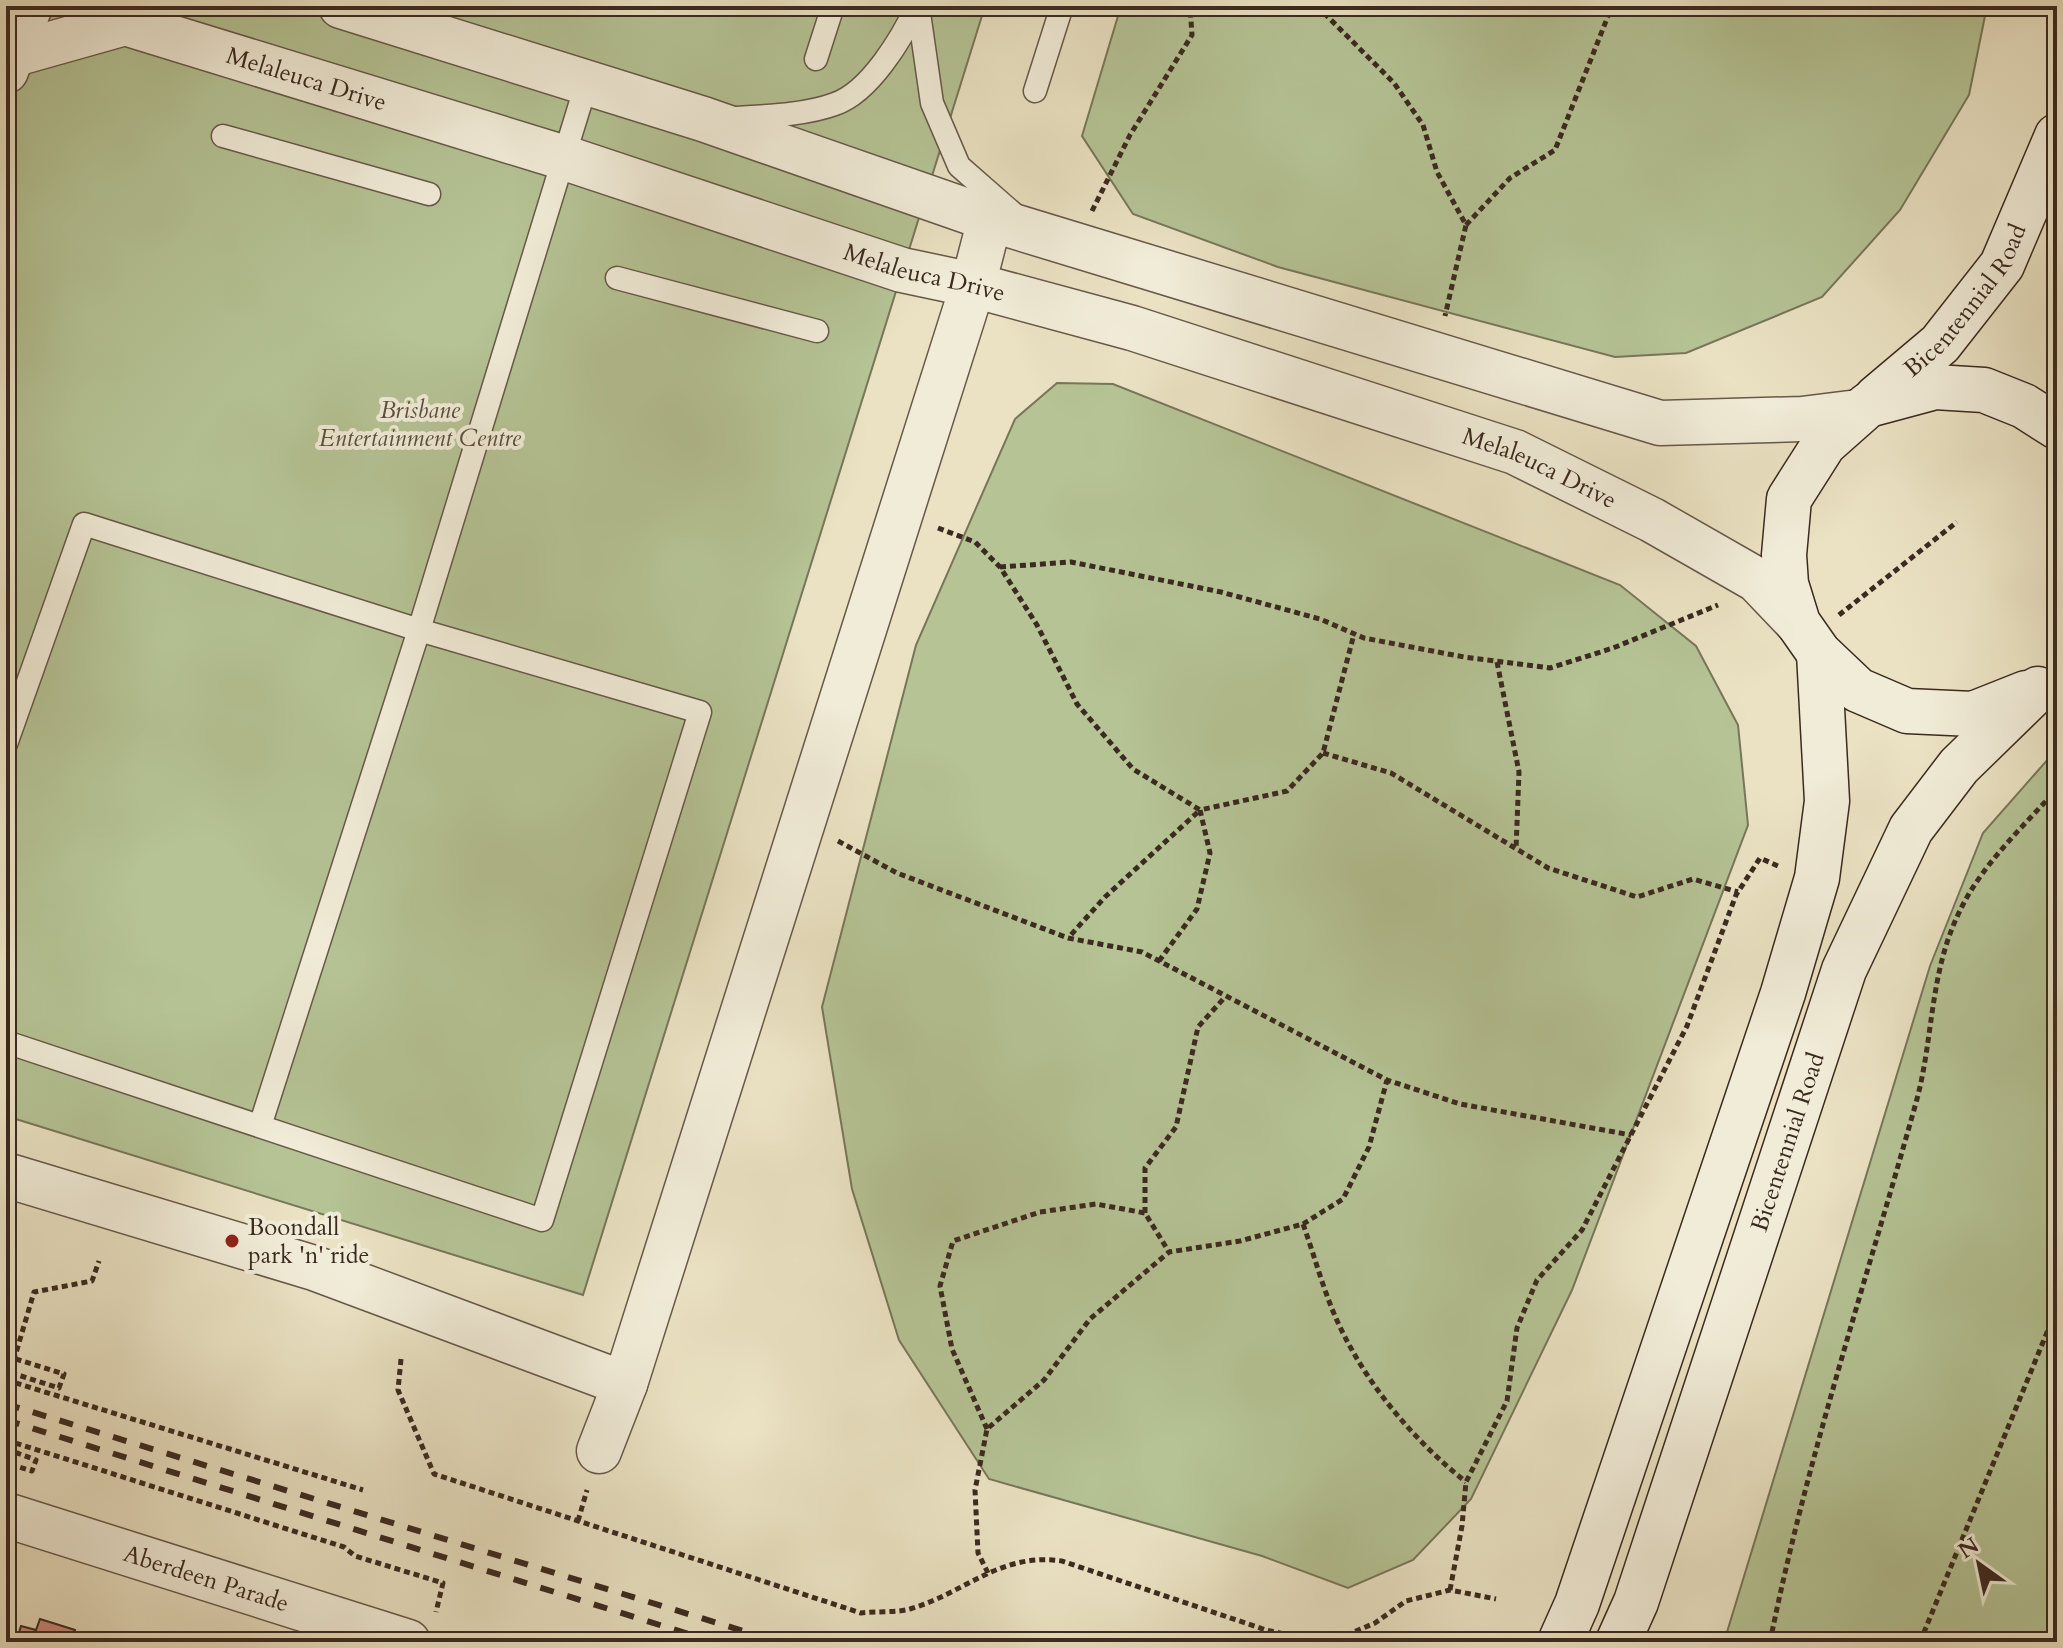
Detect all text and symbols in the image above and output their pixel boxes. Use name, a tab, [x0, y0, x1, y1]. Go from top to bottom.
street label: Melaleuca Drive	[222, 39, 391, 119]
street label: Bicentennial Road	[1896, 219, 2034, 384]
street label: Melaleuca Drive	[839, 235, 1009, 309]
park label: Brisbane Entertainment Centre	[319, 394, 522, 455]
street label: Melaleuca Drive	[1458, 420, 1622, 516]
street label: Bicentennial Road	[1742, 1048, 1832, 1236]
place label: Boondall park 'n' ride	[248, 1211, 369, 1272]
marker: Boondall park 'n' ride	[223, 1232, 241, 1250]
north arrow	[1939, 1524, 2019, 1604]
text: N	[1952, 1530, 1985, 1566]
street label: Aberdeen Parade	[119, 1537, 293, 1620]

